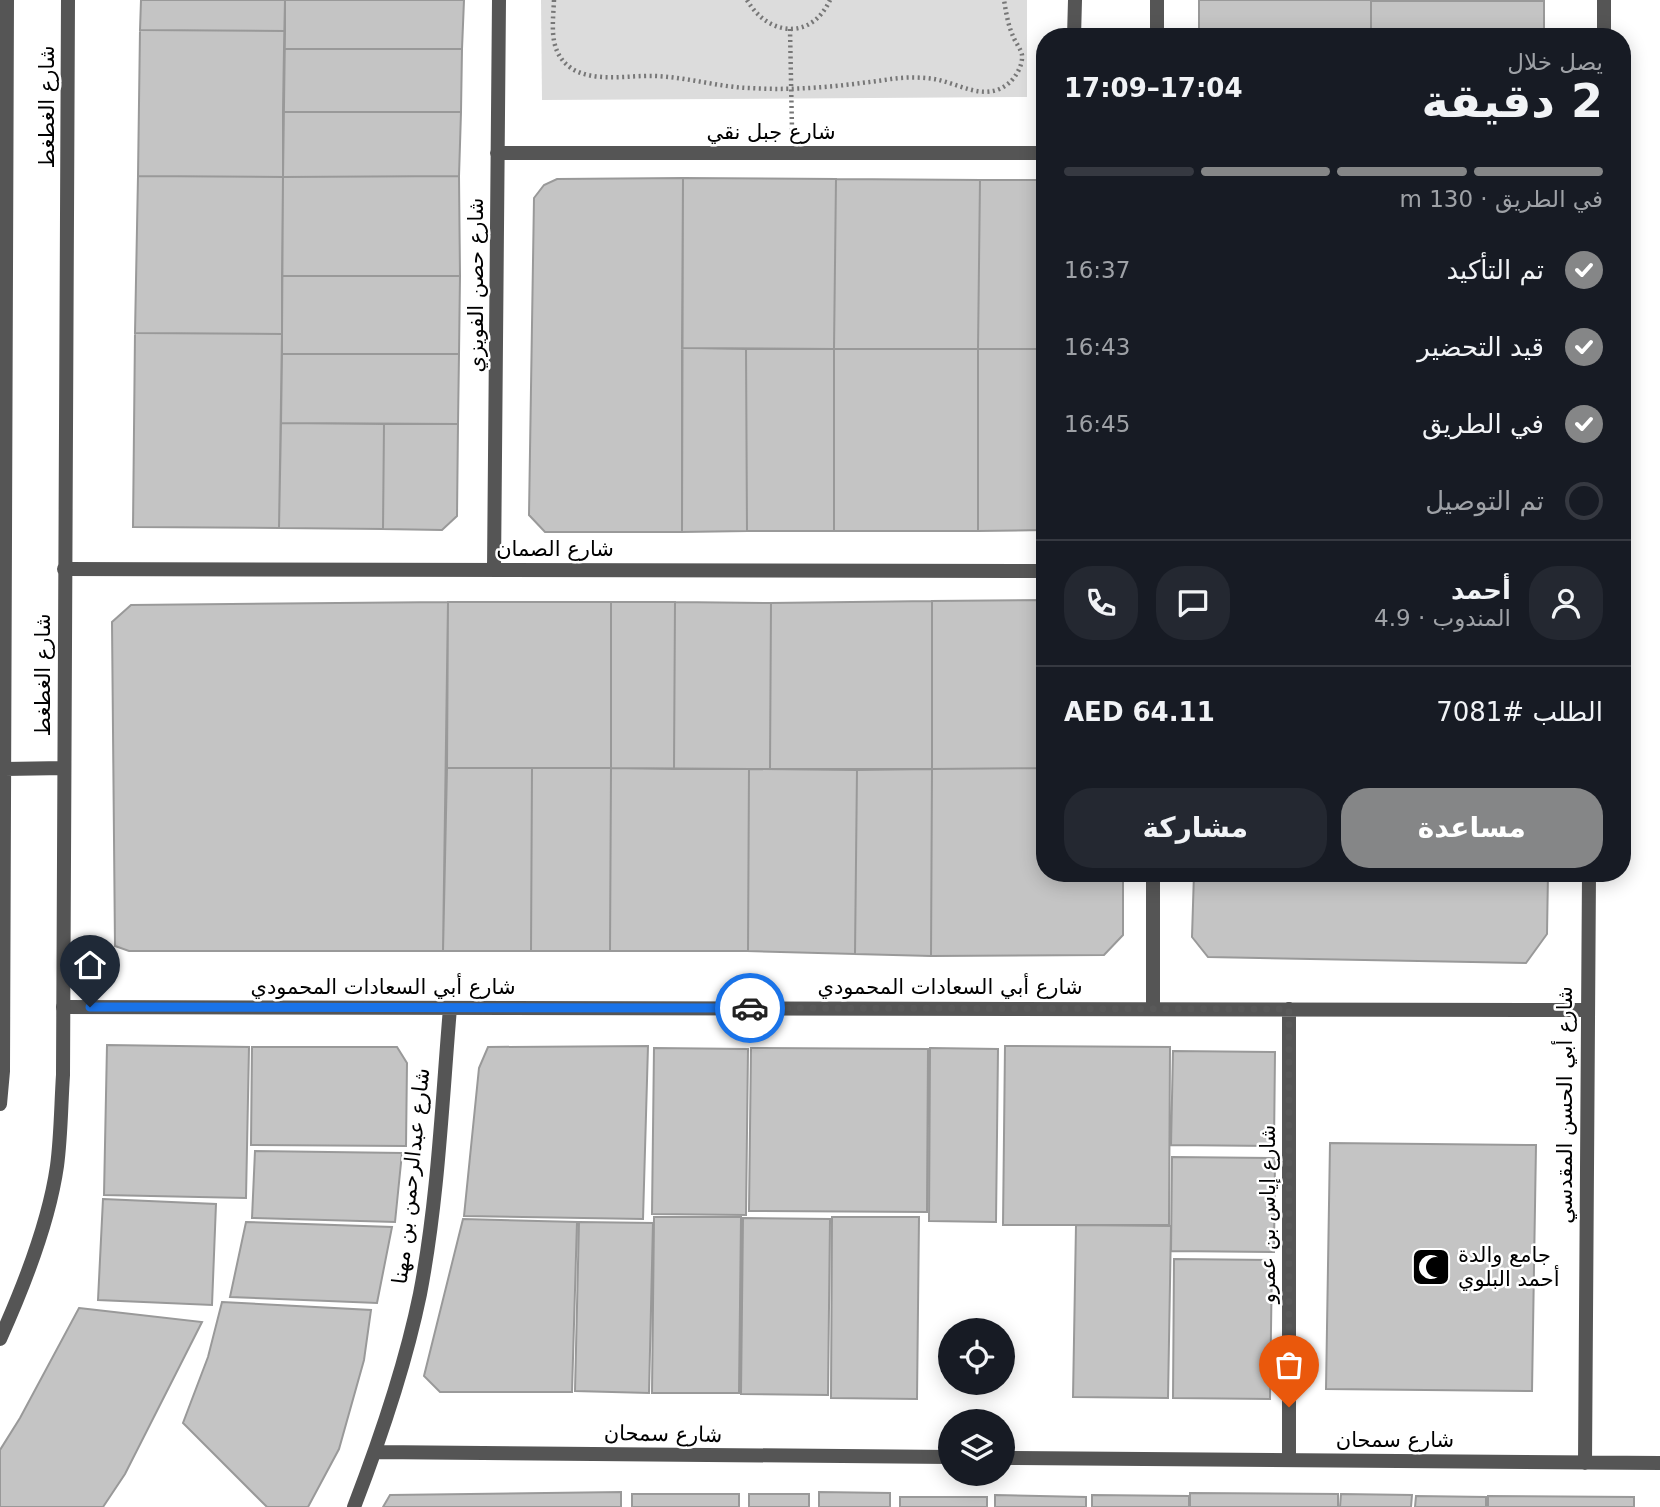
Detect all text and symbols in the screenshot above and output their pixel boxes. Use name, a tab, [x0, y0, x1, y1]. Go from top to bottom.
street label: شارع الغطغط	[35, 46, 59, 169]
text: يصل خلال	[1507, 49, 1603, 75]
text: 17:04–17:09	[1064, 73, 1243, 103]
text: 2 دقيقة	[1421, 74, 1603, 128]
street label: شارع جبل نقي	[706, 120, 836, 144]
text: في الطريق · 130 m	[1399, 186, 1603, 212]
street label: شارع حصن الفويزي	[464, 198, 488, 372]
icon: check	[1565, 251, 1603, 289]
text: تم التأكيد	[1446, 255, 1544, 285]
text: 16:37	[1064, 257, 1130, 283]
icon: check	[1565, 328, 1603, 366]
text: قيد التحضير	[1417, 332, 1544, 362]
text: 16:43	[1064, 334, 1130, 360]
icon: check	[1565, 405, 1603, 443]
text: في الطريق	[1422, 409, 1544, 439]
text: 16:45	[1064, 411, 1130, 437]
text: تم التوصيل	[1425, 486, 1544, 516]
street label: شارع الصمان	[496, 537, 614, 561]
button: phone	[1064, 566, 1138, 640]
button: chat	[1156, 566, 1230, 640]
button: person	[1529, 566, 1603, 640]
text: أحمد	[1451, 575, 1511, 605]
text: المندوب · 4.9	[1374, 605, 1511, 631]
street label: شارع الغطغط	[31, 614, 55, 737]
text: AED 64.11	[1064, 697, 1215, 727]
text: الطلب #7081	[1436, 697, 1603, 727]
button: مشاركة	[1064, 788, 1327, 868]
button: مساعدة	[1341, 788, 1603, 868]
pin	[60, 935, 120, 1007]
icon: home	[71, 946, 109, 984]
street label: شارع أبي السعادات المحمودي	[250, 973, 516, 999]
courier	[715, 973, 785, 1043]
street label: شارع أبي السعادات المحمودي	[817, 973, 1083, 999]
street label: شارع أبي الحسن المقدسي	[1551, 986, 1577, 1224]
icon: car	[731, 989, 769, 1027]
street label: شارع عبدالرحمن بن مهنا	[388, 1067, 434, 1285]
street label: شارع إياس بن عمرو	[1256, 1125, 1281, 1304]
place label: جامع والدة أحمد البلوي	[1458, 1243, 1559, 1291]
mosque icon: جامع والدة أحمد البلوي	[1410, 1246, 1452, 1288]
map controls	[938, 1318, 1015, 1486]
button: locate	[938, 1318, 1015, 1395]
pin	[1259, 1335, 1319, 1407]
icon: bag	[1270, 1346, 1308, 1384]
button: layers	[938, 1409, 1015, 1486]
street label: شارع سمحان	[604, 1421, 722, 1447]
street label: شارع سمحان	[1336, 1428, 1454, 1452]

